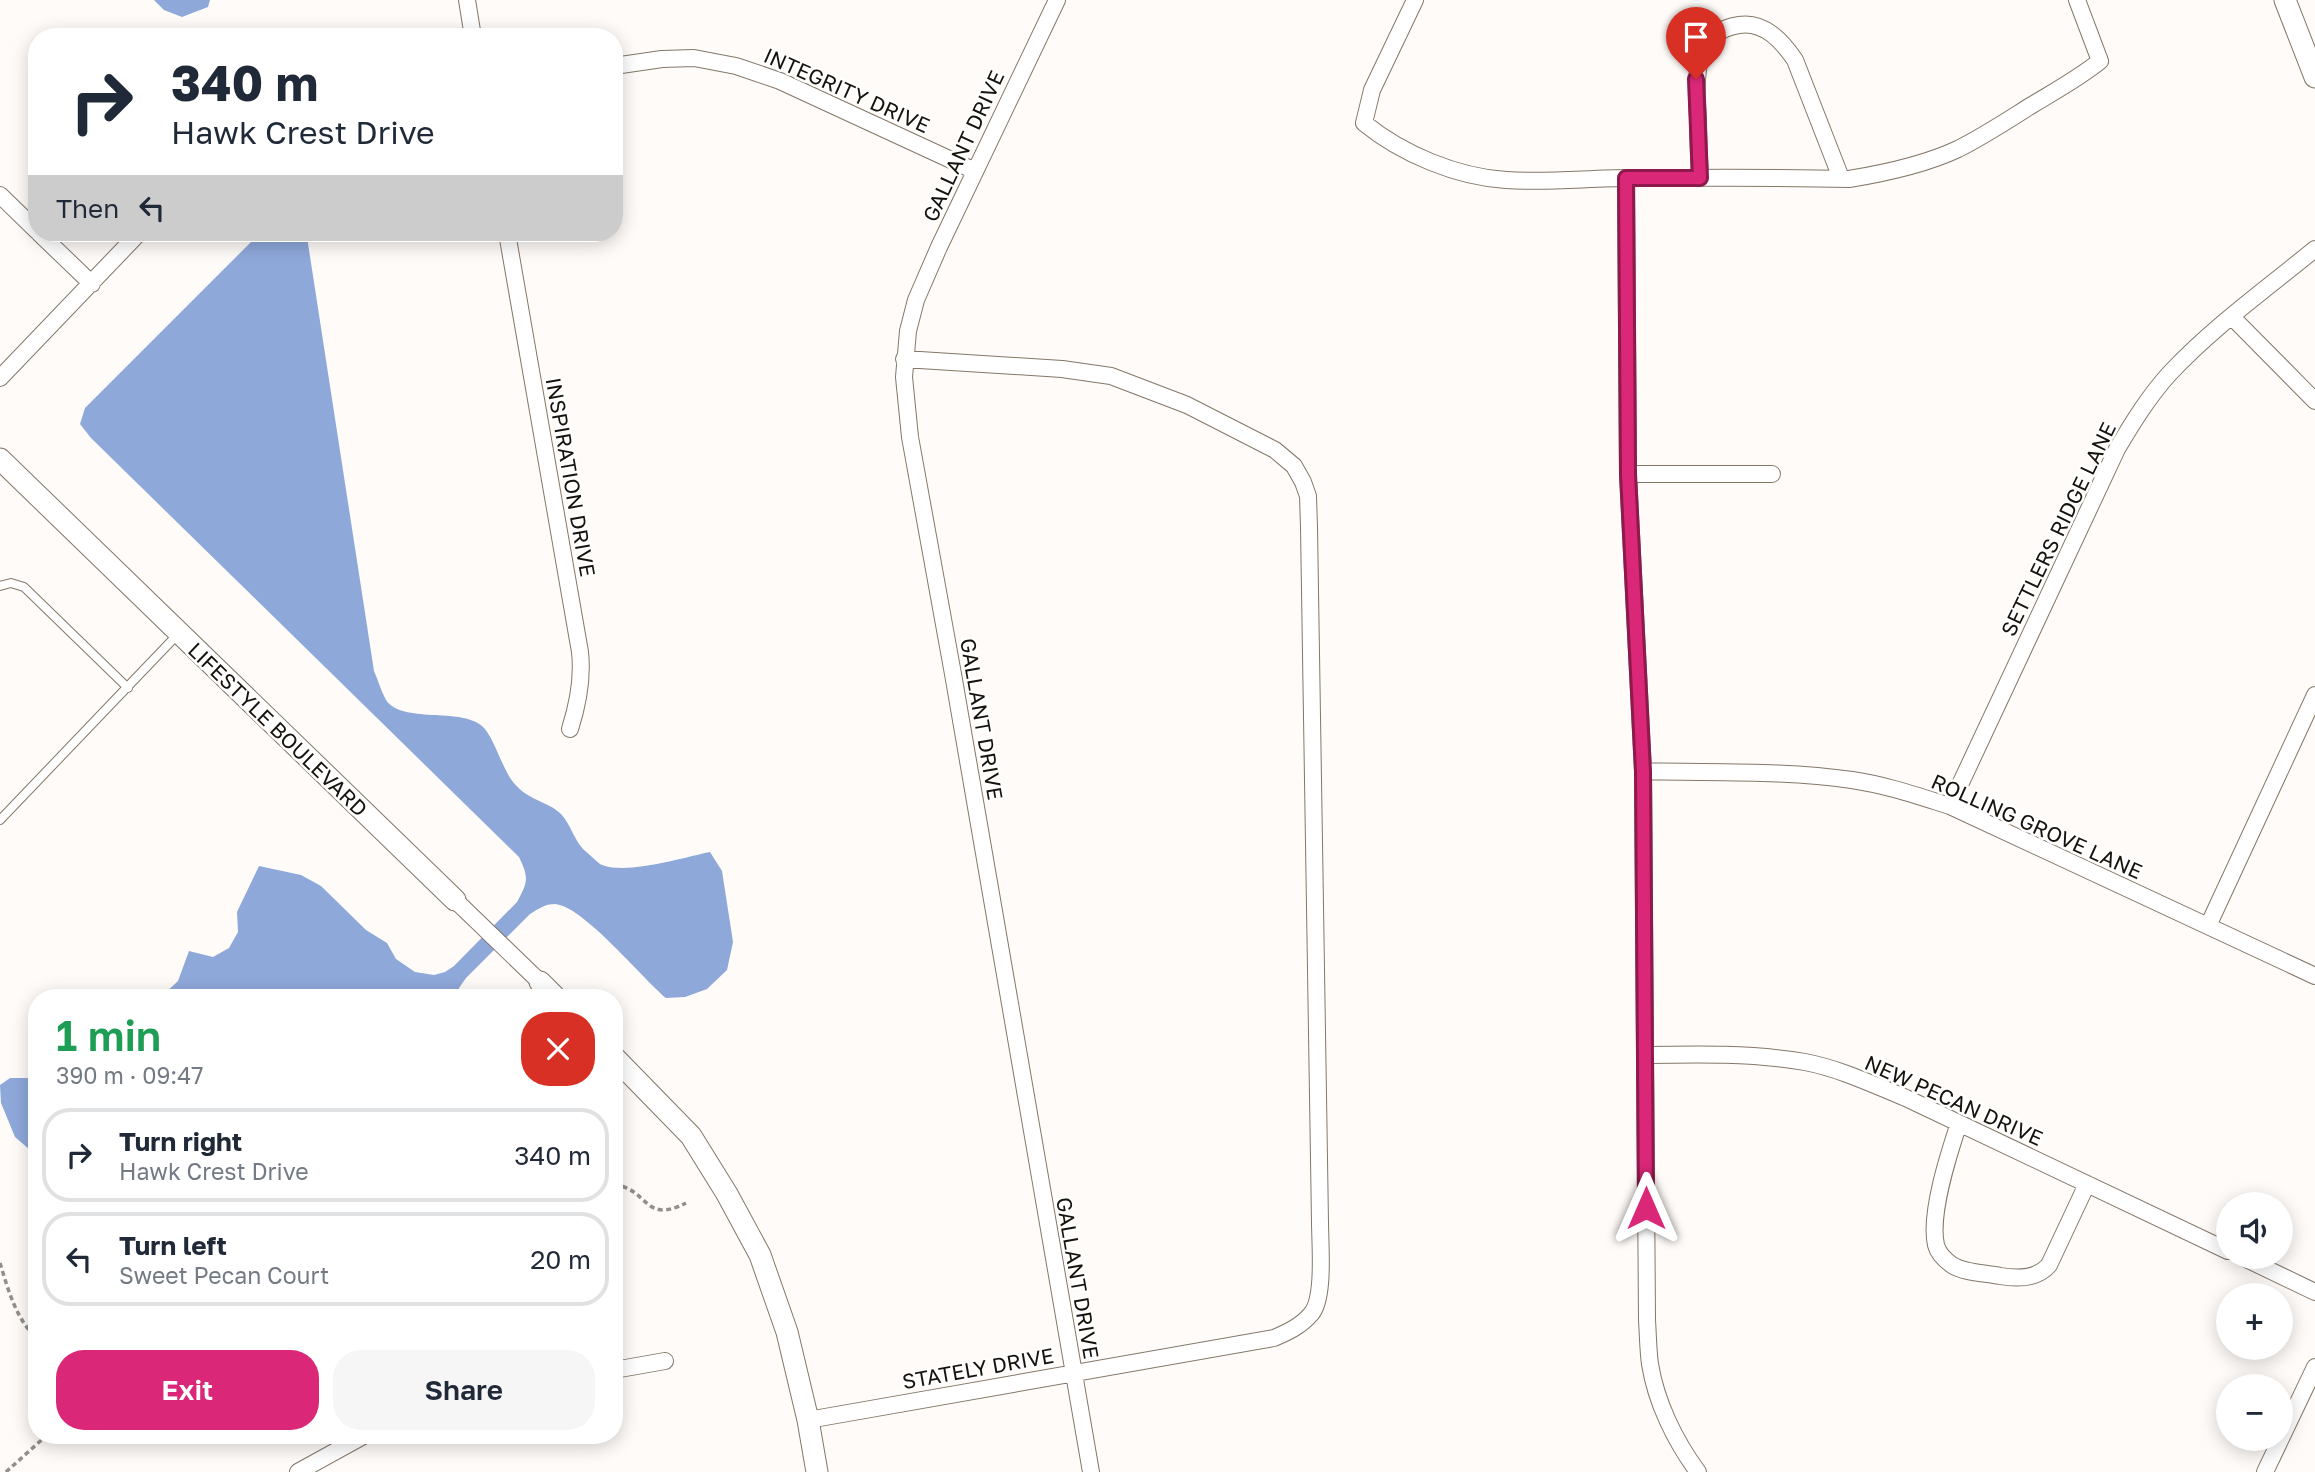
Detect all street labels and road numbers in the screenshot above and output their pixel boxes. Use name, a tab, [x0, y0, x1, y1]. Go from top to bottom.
street label: INTEGRITY DRIVE	[760, 42, 934, 138]
street label: GALLANT DRIVE	[917, 66, 1009, 226]
street label: INSPIRATION DRIVE	[541, 375, 601, 579]
street label: SETTLERS RIDGE LANE	[1995, 418, 2121, 640]
street label: GALLANT DRIVE	[955, 636, 1009, 802]
street label: LIFESTYLE BOULEVARD	[183, 637, 373, 821]
street label: ROLLING GROVE LANE	[1927, 768, 2147, 884]
street label: NEW PECAN DRIVE	[1861, 1049, 2047, 1151]
street label: GALLANT DRIVE	[1051, 1195, 1105, 1361]
street label: STATELY DRIVE	[900, 1342, 1056, 1394]

